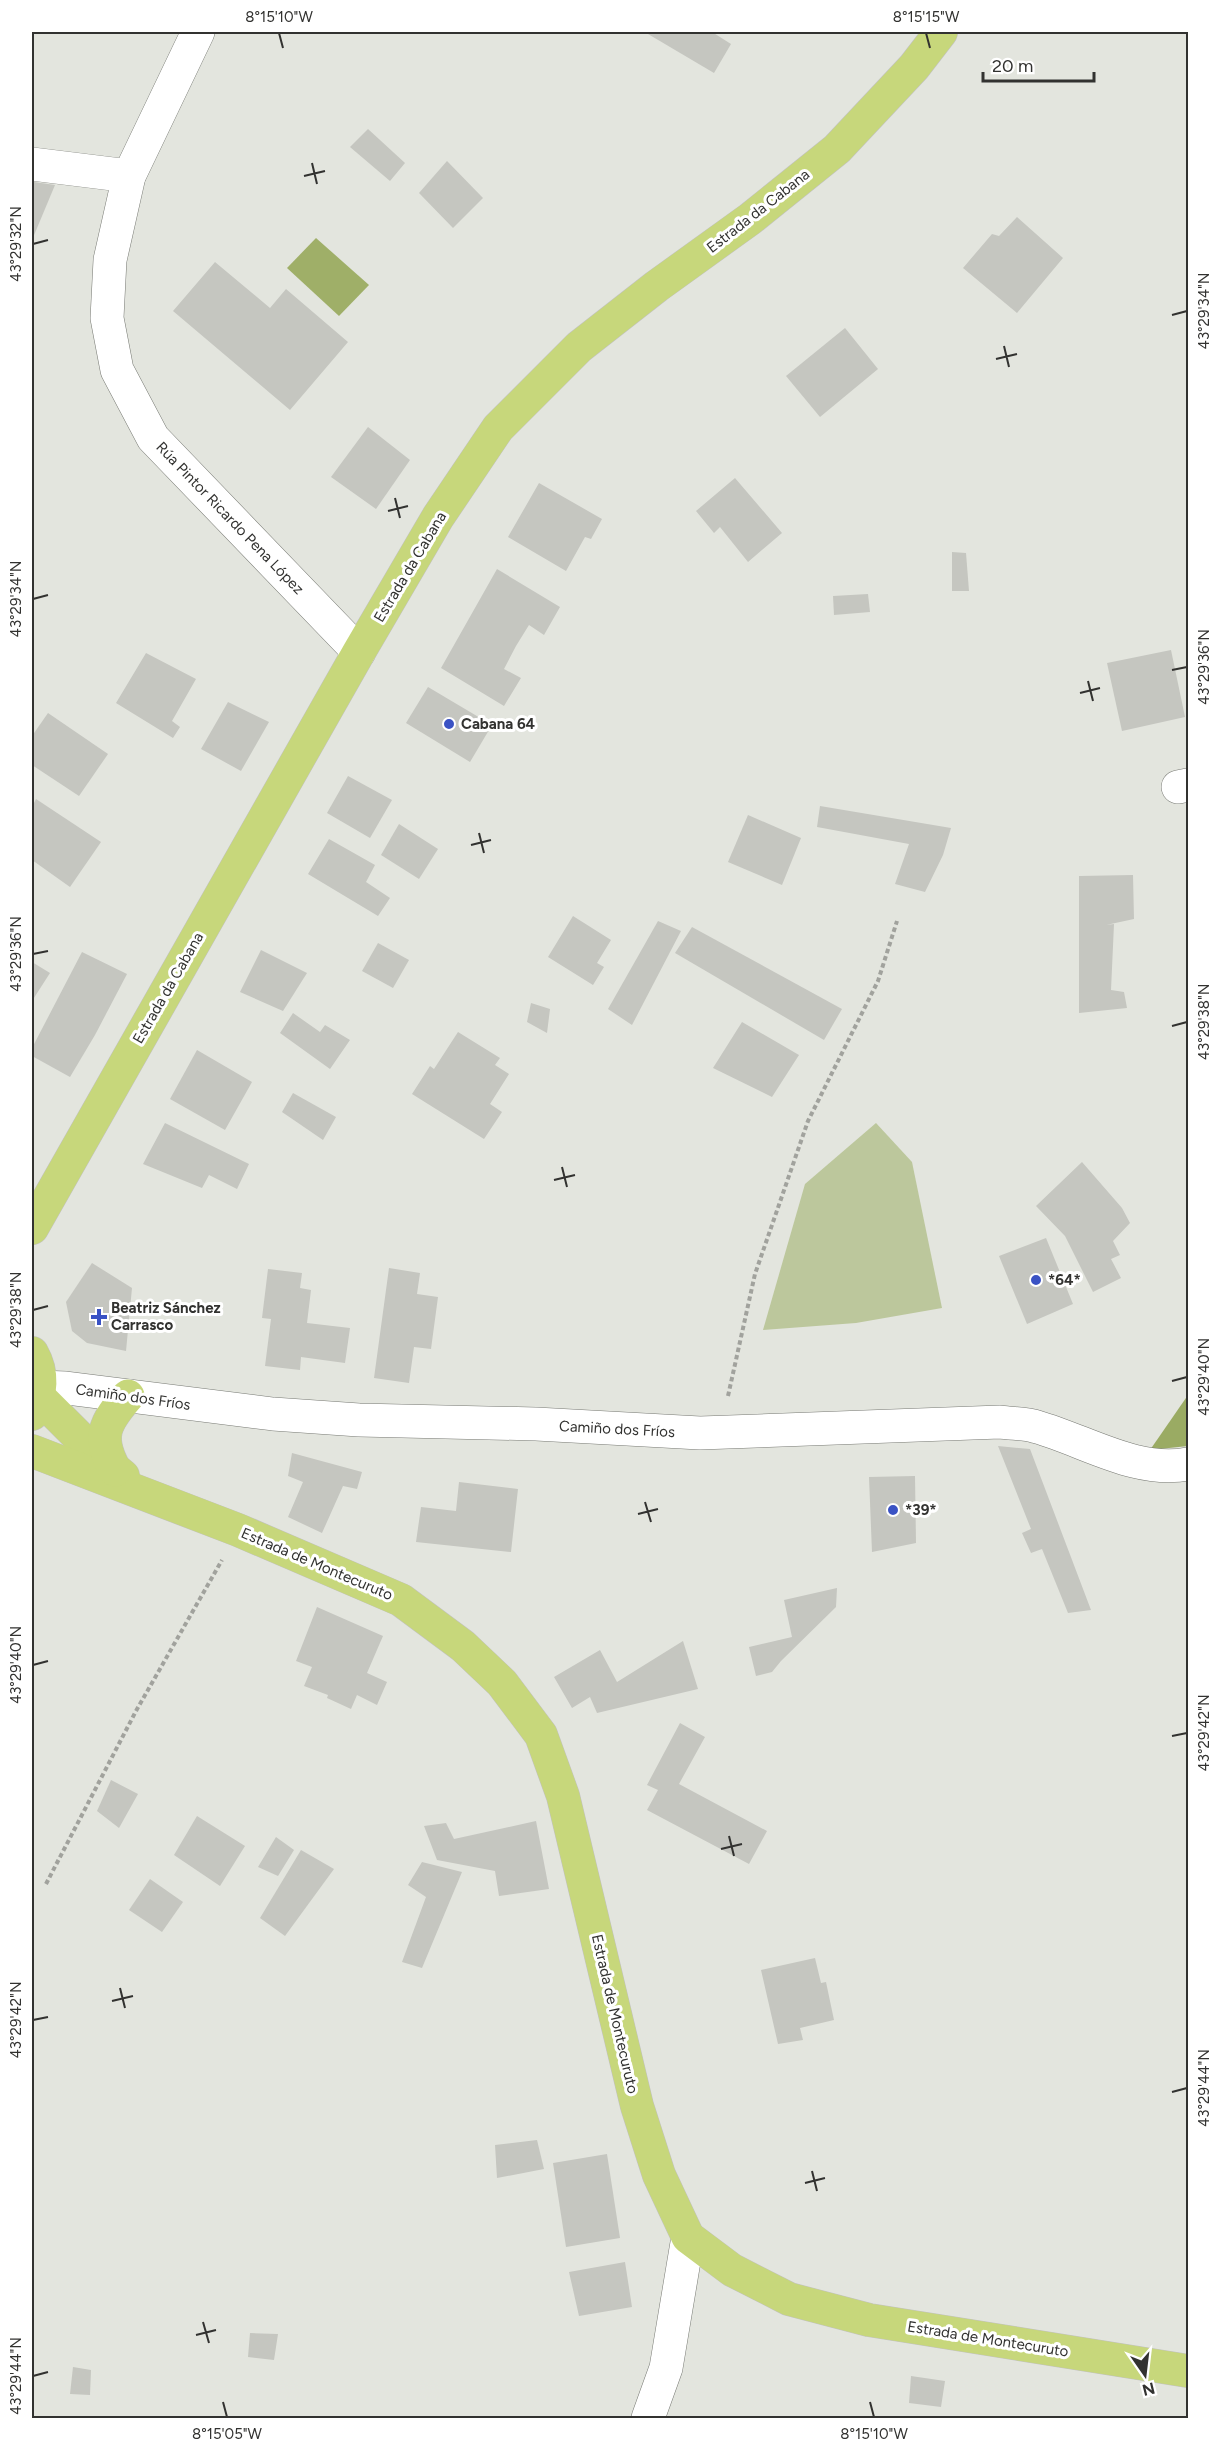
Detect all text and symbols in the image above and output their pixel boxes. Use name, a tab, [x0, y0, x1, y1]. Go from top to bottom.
text: 8°15'10"W	[245, 8, 313, 26]
text: 8°15'15"W	[893, 8, 960, 26]
scale bar	[983, 45, 1094, 83]
text: 20 m	[992, 55, 1033, 77]
street label: Estrada da Cabana	[703, 165, 813, 257]
text: 43°29'32"N	[7, 206, 25, 282]
text: 43°29'34"N	[1195, 273, 1213, 349]
street label: Rúa Pintor Ricardo Pena López	[152, 438, 308, 598]
street label: Estrada da Cabana	[370, 509, 450, 625]
text: 43°29'34"N	[7, 561, 25, 637]
text: 43°29'36"N	[1195, 629, 1213, 705]
place label: Cabana 64	[461, 715, 536, 733]
marker: Cabana 64	[442, 717, 456, 731]
text: 43°29'36"N	[7, 916, 25, 992]
street label: Estrada da Cabana	[129, 929, 207, 1047]
text: 43°29'38"N	[1195, 984, 1213, 1060]
place label: *64*	[1048, 1271, 1081, 1289]
text: 43°29'38"N	[7, 1272, 25, 1348]
marker: *64*	[1029, 1273, 1043, 1287]
place label: Beatriz Sánchez Carrasco	[111, 1299, 221, 1334]
marker: Beatriz Sánchez Carrasco	[92, 1310, 106, 1324]
text: 43°29'40"N	[1195, 1338, 1213, 1416]
street label: Camiño dos Fríos	[74, 1380, 192, 1414]
street label: Camiño dos Fríos	[559, 1417, 675, 1441]
place label: *39*	[905, 1501, 937, 1519]
marker: *39*	[886, 1503, 900, 1517]
street label: Estrada de Montecuruto	[238, 1524, 396, 1604]
text: 43°29'40"N	[7, 1626, 25, 1704]
text: 43°29'42"N	[1195, 1695, 1213, 1772]
street label: Estrada de Montecuruto	[588, 1933, 642, 2096]
text: 43°29'42"N	[7, 1982, 25, 2059]
text: 43°29'44"N	[1195, 2049, 1213, 2127]
street label: Estrada de Montecuruto	[906, 2317, 1070, 2361]
text: 43°29'44"N	[7, 2337, 25, 2415]
north arrow	[1115, 2345, 1175, 2405]
text: N	[1140, 2378, 1157, 2400]
text: 8°15'05"W	[192, 2425, 263, 2443]
text: 8°15'10"W	[840, 2425, 908, 2443]

